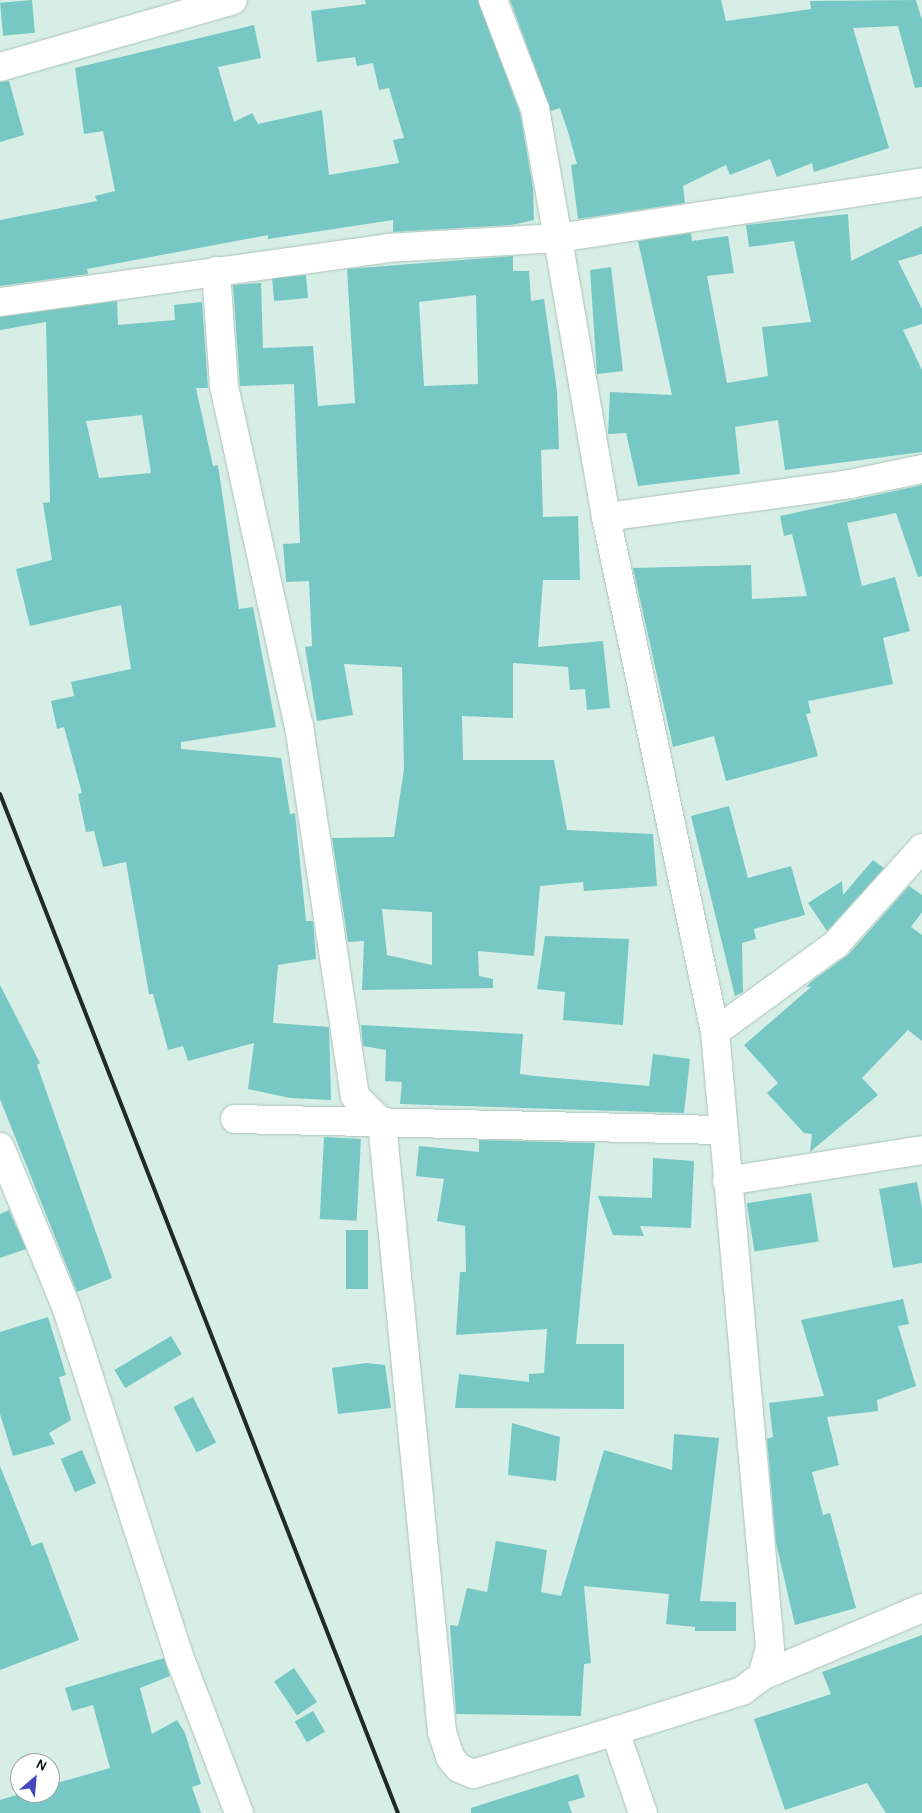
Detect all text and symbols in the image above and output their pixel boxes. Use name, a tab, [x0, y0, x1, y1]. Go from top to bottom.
north arrow	[10, 1753, 60, 1803]
text: N	[33, 1755, 50, 1775]

